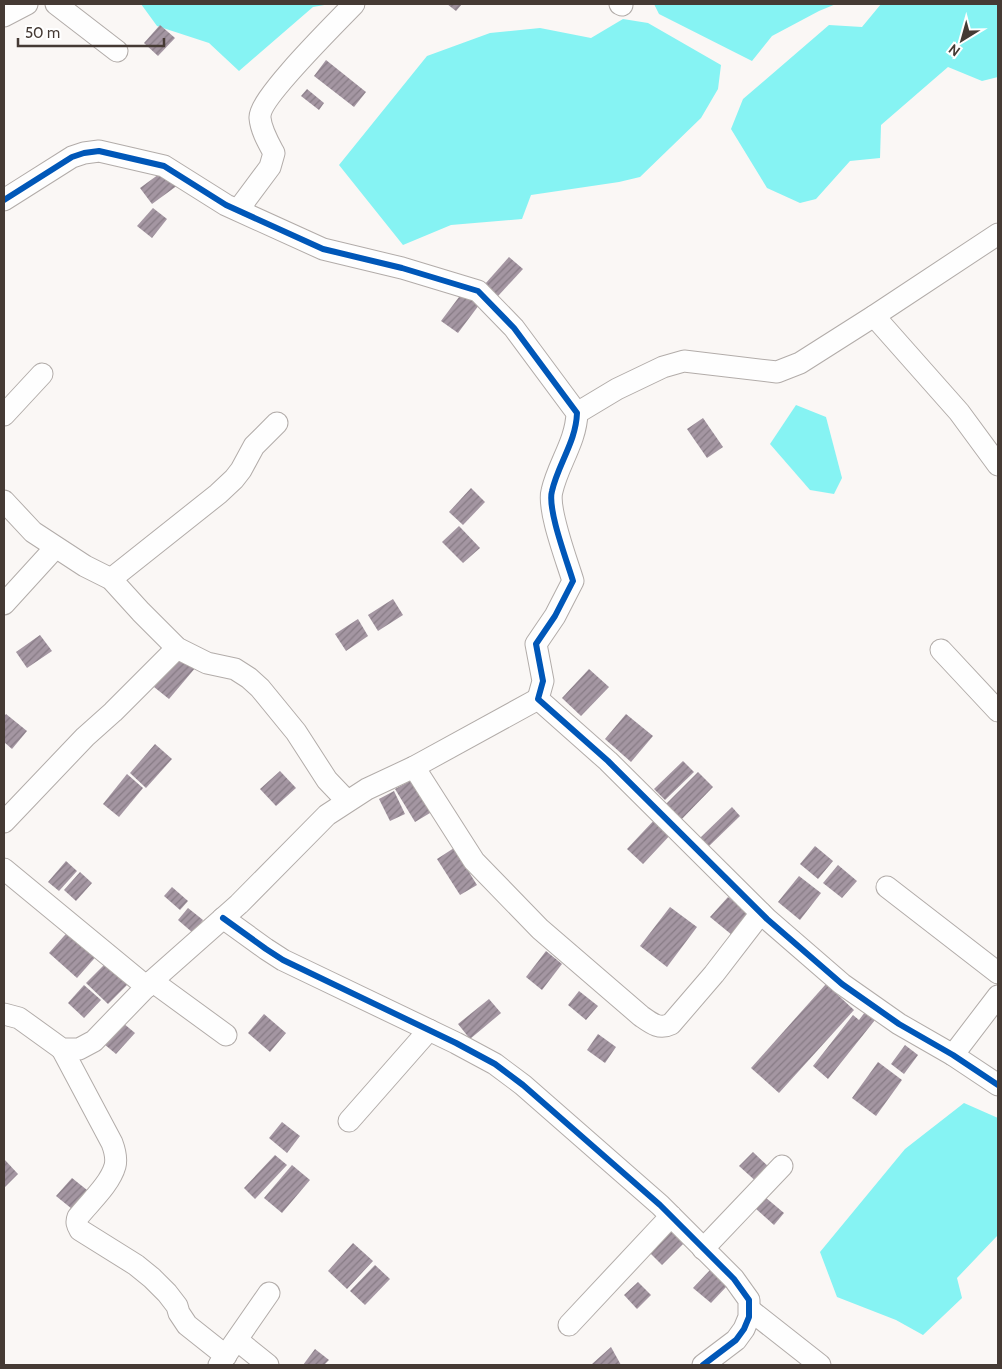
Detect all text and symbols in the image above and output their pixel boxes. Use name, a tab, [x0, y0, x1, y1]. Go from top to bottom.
scale bar	[18, 15, 164, 47]
north arrow	[937, 15, 987, 65]
text: 50 m	[25, 24, 60, 42]
text: N	[945, 40, 964, 61]

